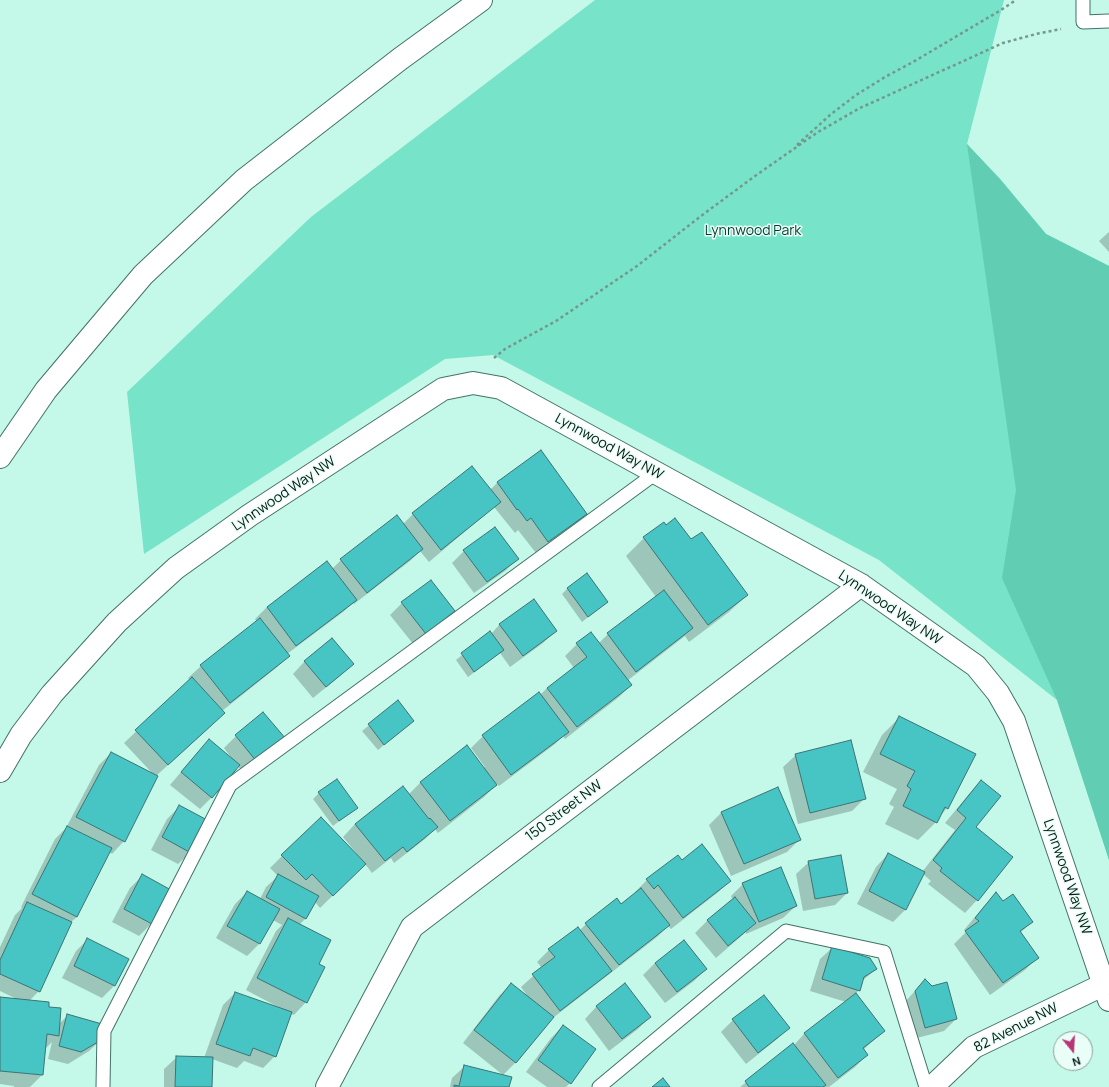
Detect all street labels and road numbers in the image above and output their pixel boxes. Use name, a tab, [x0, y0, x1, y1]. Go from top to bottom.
street label: Lynnwood Way NW	[552, 410, 666, 484]
street label: Lynnwood Way NW	[229, 453, 339, 535]
street label: Lynnwood Way NW	[835, 567, 945, 649]
street label: 150 Street NW	[522, 777, 606, 845]
street label: Lynnwood Way NW	[1039, 817, 1095, 937]
street label: 82 Avenue NW	[971, 1000, 1061, 1056]

